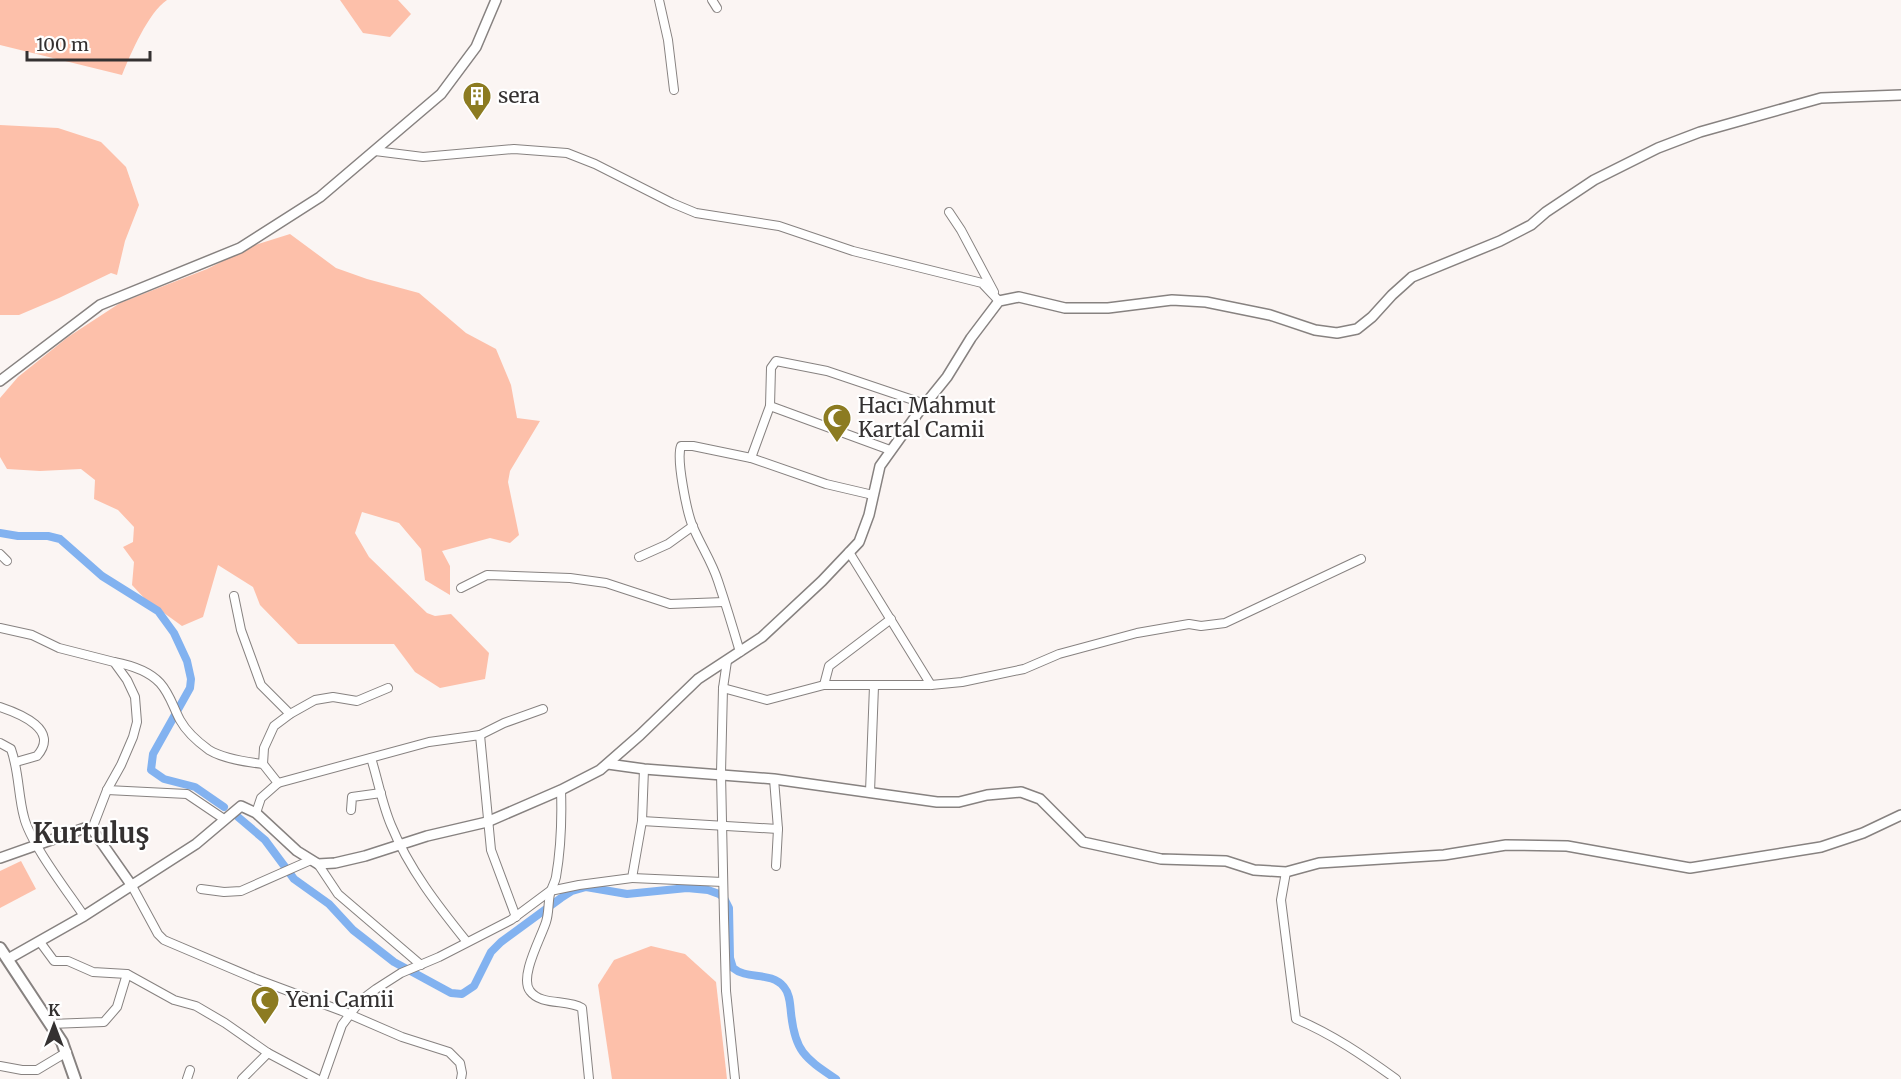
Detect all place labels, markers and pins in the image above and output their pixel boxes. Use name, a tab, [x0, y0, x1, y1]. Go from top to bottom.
building icon: sera	[461, 80, 493, 122]
place label: sera	[498, 82, 540, 109]
place label: Hacı Mahmut Kartal Camii	[858, 392, 996, 443]
mosque icon: Hacı Mahmut Kartal Camii	[821, 402, 853, 444]
mosque icon: Yeni Camii	[249, 984, 281, 1026]
place label: Yeni Camii	[285, 986, 394, 1013]

